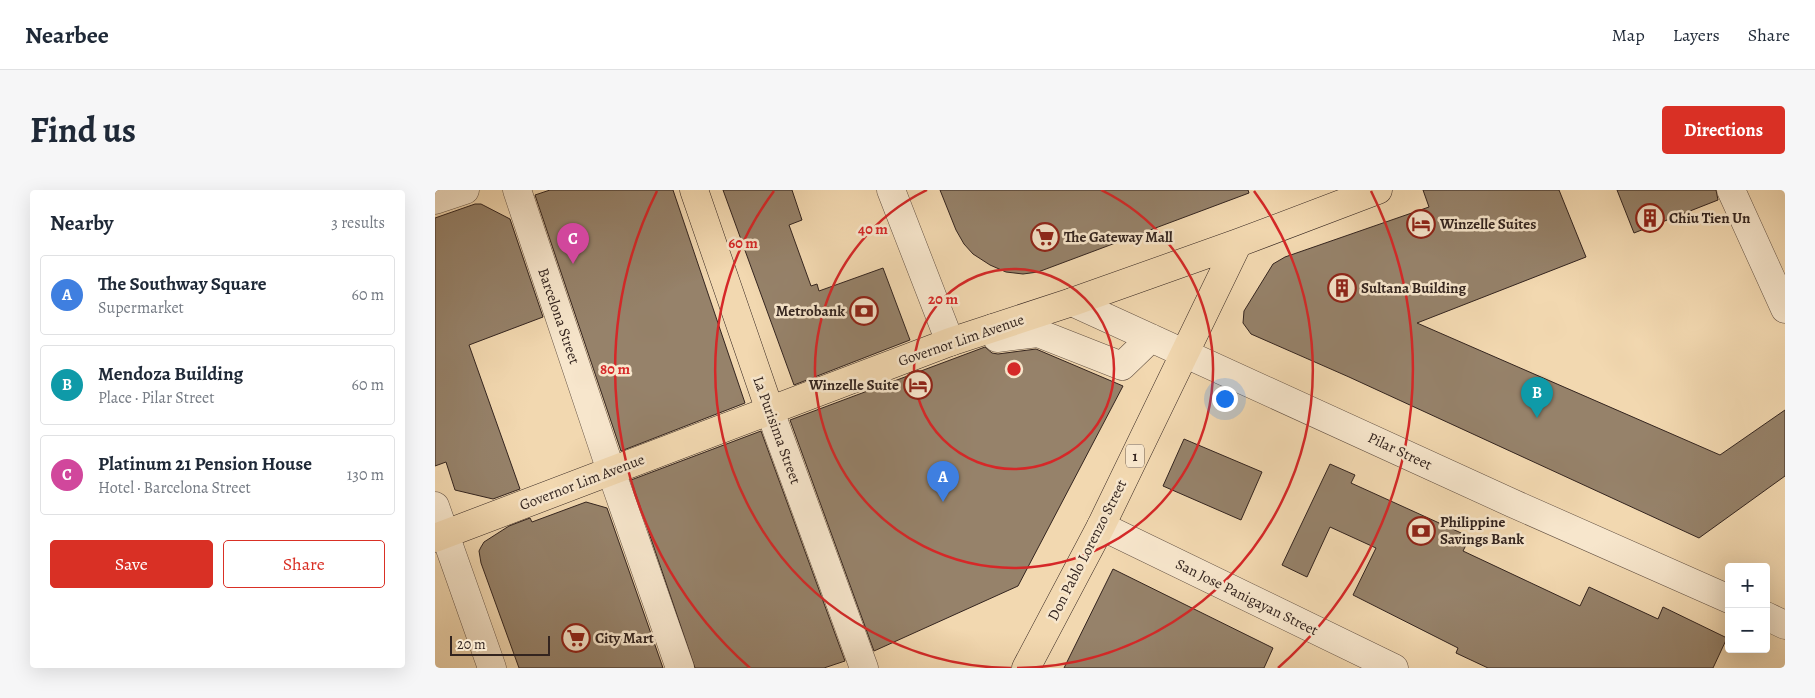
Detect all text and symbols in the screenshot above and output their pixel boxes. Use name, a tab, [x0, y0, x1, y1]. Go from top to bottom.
text: Nearbee	[25, 19, 109, 51]
text: Map	[1612, 23, 1645, 47]
text: Layers	[1673, 23, 1720, 47]
text: Share	[1748, 23, 1790, 47]
text: Find us	[30, 106, 136, 154]
button: Directions	[1662, 106, 1785, 154]
building icon: Chiu Tien Un	[1635, 203, 1665, 233]
place label: Chiu Tien Un	[1669, 208, 1751, 228]
text: Nearby	[50, 209, 113, 237]
hotel icon: Winzelle Suites	[1406, 209, 1436, 239]
text: 3 results	[331, 212, 385, 234]
place label: Winzelle Suites	[1439, 214, 1536, 234]
text: 40 m	[858, 219, 888, 239]
supermarket icon: The Gateway Mall	[1030, 222, 1060, 252]
pin: C	[557, 223, 589, 264]
place label: The Gateway Mall	[1064, 227, 1173, 247]
text: 60 m	[728, 233, 758, 253]
street label: Barcelona Street	[533, 265, 585, 367]
text: The Southway Square	[98, 271, 267, 297]
building icon: Sultana Building	[1327, 273, 1357, 303]
place label: Sultana Building	[1361, 278, 1467, 298]
text: A	[62, 284, 72, 306]
text: 60 m	[352, 284, 384, 306]
text: 20 m	[928, 289, 958, 309]
bank icon: Metrobank	[849, 296, 879, 326]
text: Supermarket	[98, 297, 184, 319]
place label: Metrobank	[776, 301, 845, 321]
street label: Governor Lim Avenue	[895, 309, 1027, 371]
text: 80 m	[600, 359, 630, 379]
centre of rings	[1005, 360, 1023, 378]
text: Mendoza Building	[98, 361, 243, 387]
hotel icon: Winzelle Suite	[903, 370, 933, 400]
street label: La Purisima Street	[748, 373, 806, 487]
text: B	[62, 374, 72, 396]
text: 60 m	[352, 374, 384, 396]
place label: Winzelle Suite	[808, 375, 899, 395]
pin: B	[1521, 377, 1553, 418]
your location	[1212, 386, 1238, 412]
text: Place · Pilar Street	[98, 387, 215, 409]
street label: Pilar Street	[1365, 427, 1435, 475]
road number: 1	[1126, 445, 1144, 468]
street label: Governor Lim Avenue	[517, 449, 648, 515]
text: Platinum 21 Pension House	[98, 451, 312, 477]
pin: A	[927, 461, 959, 502]
text: C	[62, 464, 72, 486]
text: 130 m	[347, 464, 384, 486]
street label: Don Pablo Lorenzo Street	[1043, 476, 1131, 624]
text: Hotel · Barcelona Street	[98, 477, 251, 499]
place label: Philippine Savings Bank	[1440, 512, 1524, 549]
bank icon: Philippine Savings Bank	[1406, 516, 1436, 546]
button: Save	[50, 540, 213, 588]
button: Share	[223, 540, 385, 588]
street label: San Jose Panigayan Street	[1172, 554, 1322, 640]
map controls	[1725, 563, 1770, 653]
button: +	[1725, 563, 1770, 608]
button: −	[1725, 608, 1770, 653]
supermarket icon: City Mart	[561, 623, 591, 653]
place label: City Mart	[595, 628, 654, 648]
scale bar	[450, 633, 550, 656]
text: 20 m	[457, 635, 486, 654]

